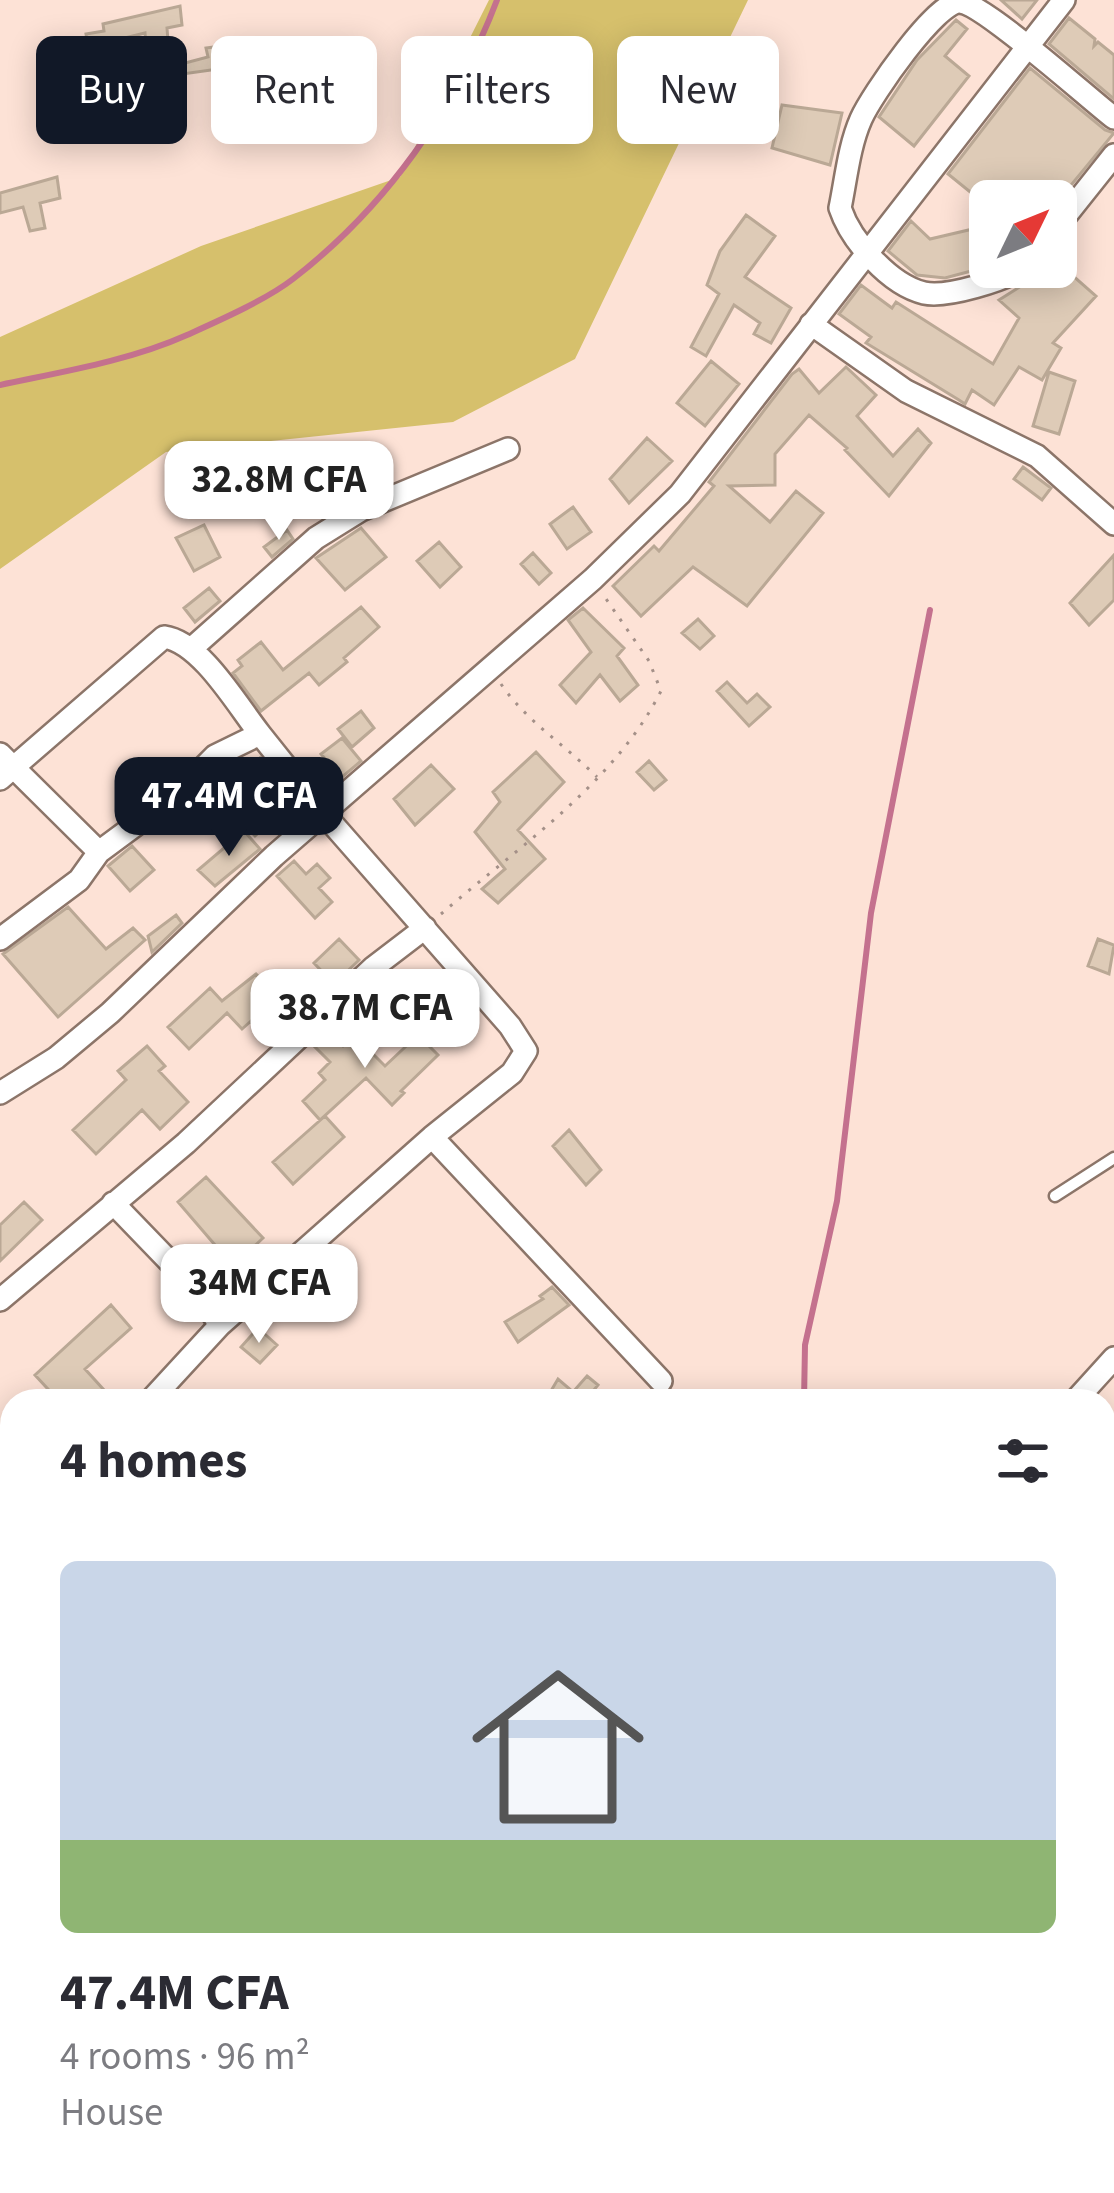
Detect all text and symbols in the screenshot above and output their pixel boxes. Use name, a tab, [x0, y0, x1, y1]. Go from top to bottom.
chip: Buy	[36, 36, 187, 144]
chip: Rent	[211, 36, 377, 144]
chip: Filters	[401, 36, 593, 144]
chip: New	[617, 36, 779, 144]
north arrow	[969, 180, 1077, 288]
map controls	[969, 180, 1077, 288]
pin: 32.8M CFA	[142, 441, 416, 543]
text: 32.8M CFA	[192, 452, 366, 508]
pin: 47.4M CFA	[92, 757, 366, 859]
text: 47.4M CFA	[142, 768, 316, 824]
pin: 38.7M CFA	[228, 969, 502, 1071]
text: 38.7M CFA	[278, 980, 452, 1036]
pin: 34M CFA	[148, 1244, 370, 1346]
text: 34M CFA	[188, 1255, 330, 1311]
text: 4 homes	[60, 1425, 247, 1497]
icon: filters	[990, 1428, 1056, 1494]
icon: home	[450, 1639, 666, 1855]
text: 47.4M CFA	[60, 1957, 289, 2029]
text: 4 rooms · 96 m²	[60, 2029, 310, 2085]
text: House	[60, 2085, 163, 2141]

